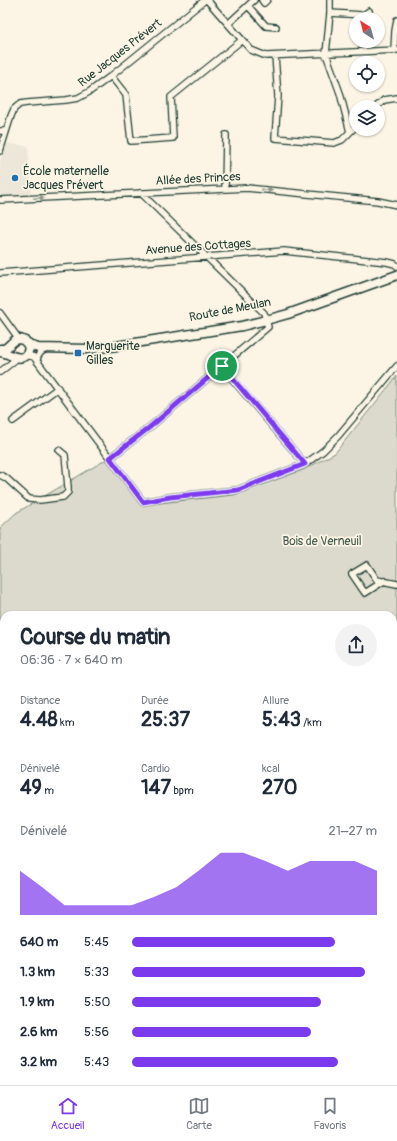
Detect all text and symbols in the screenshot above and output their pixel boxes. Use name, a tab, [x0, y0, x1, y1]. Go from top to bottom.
north arrow	[349, 12, 385, 48]
map controls	[349, 12, 385, 136]
street label: Rue Jacques Prévert	[75, 16, 165, 90]
button: locate	[349, 56, 385, 92]
button: layers	[349, 100, 385, 136]
place label: École maternelle Jacques Prévert	[23, 163, 109, 193]
street label: Allée des Princes	[155, 169, 242, 189]
marker: École maternelle Jacques Prévert	[10, 173, 20, 183]
one-way arrow	[261, 186, 273, 193]
one-way arrow	[33, 195, 45, 202]
street label: Avenue des Cottages	[145, 236, 252, 258]
street label: Route de Meulan	[188, 295, 272, 325]
place label: Marguerite Gilles	[86, 339, 140, 368]
marker: Marguerite Gilles	[73, 348, 83, 358]
pin	[205, 349, 239, 383]
icon: arrive	[211, 355, 233, 377]
park label: Bois de Verneuil	[283, 534, 362, 549]
text: Course du matin	[20, 623, 171, 651]
button: share	[335, 624, 377, 666]
text: 06:36 · 7 × 640 m	[20, 652, 123, 668]
text: Distance	[20, 694, 60, 707]
text: Durée	[141, 694, 168, 707]
text: Allure	[262, 694, 289, 707]
text: 4.48	[20, 707, 58, 732]
text: 25:37	[141, 707, 190, 732]
text: 5:43	[262, 707, 301, 732]
text: km	[58, 716, 74, 729]
text: /km	[301, 716, 322, 729]
text: Dénivelé	[20, 762, 60, 775]
text: Cardio	[141, 762, 170, 775]
text: kcal	[262, 762, 280, 775]
text: 49	[20, 775, 42, 800]
text: 147	[141, 775, 171, 800]
text: 270	[262, 775, 297, 800]
text: m	[42, 784, 54, 797]
text: bpm	[171, 784, 194, 797]
text: Dénivelé	[20, 823, 67, 839]
text: 21–27 m	[328, 823, 377, 839]
text: 640 m	[20, 934, 58, 950]
text: 5:45	[84, 934, 109, 950]
text: 1.3 km	[20, 964, 55, 980]
text: 5:33	[84, 964, 109, 980]
text: 1.9 km	[20, 994, 54, 1010]
text: 5:50	[84, 994, 110, 1010]
text: 2.6 km	[20, 1024, 57, 1040]
text: 5:56	[84, 1024, 109, 1040]
text: 3.2 km	[20, 1054, 57, 1070]
text: 5:43	[84, 1054, 109, 1070]
tab: Accueil	[51, 1095, 85, 1132]
tab: Carte	[186, 1095, 212, 1132]
tab: Favoris	[313, 1095, 346, 1132]

